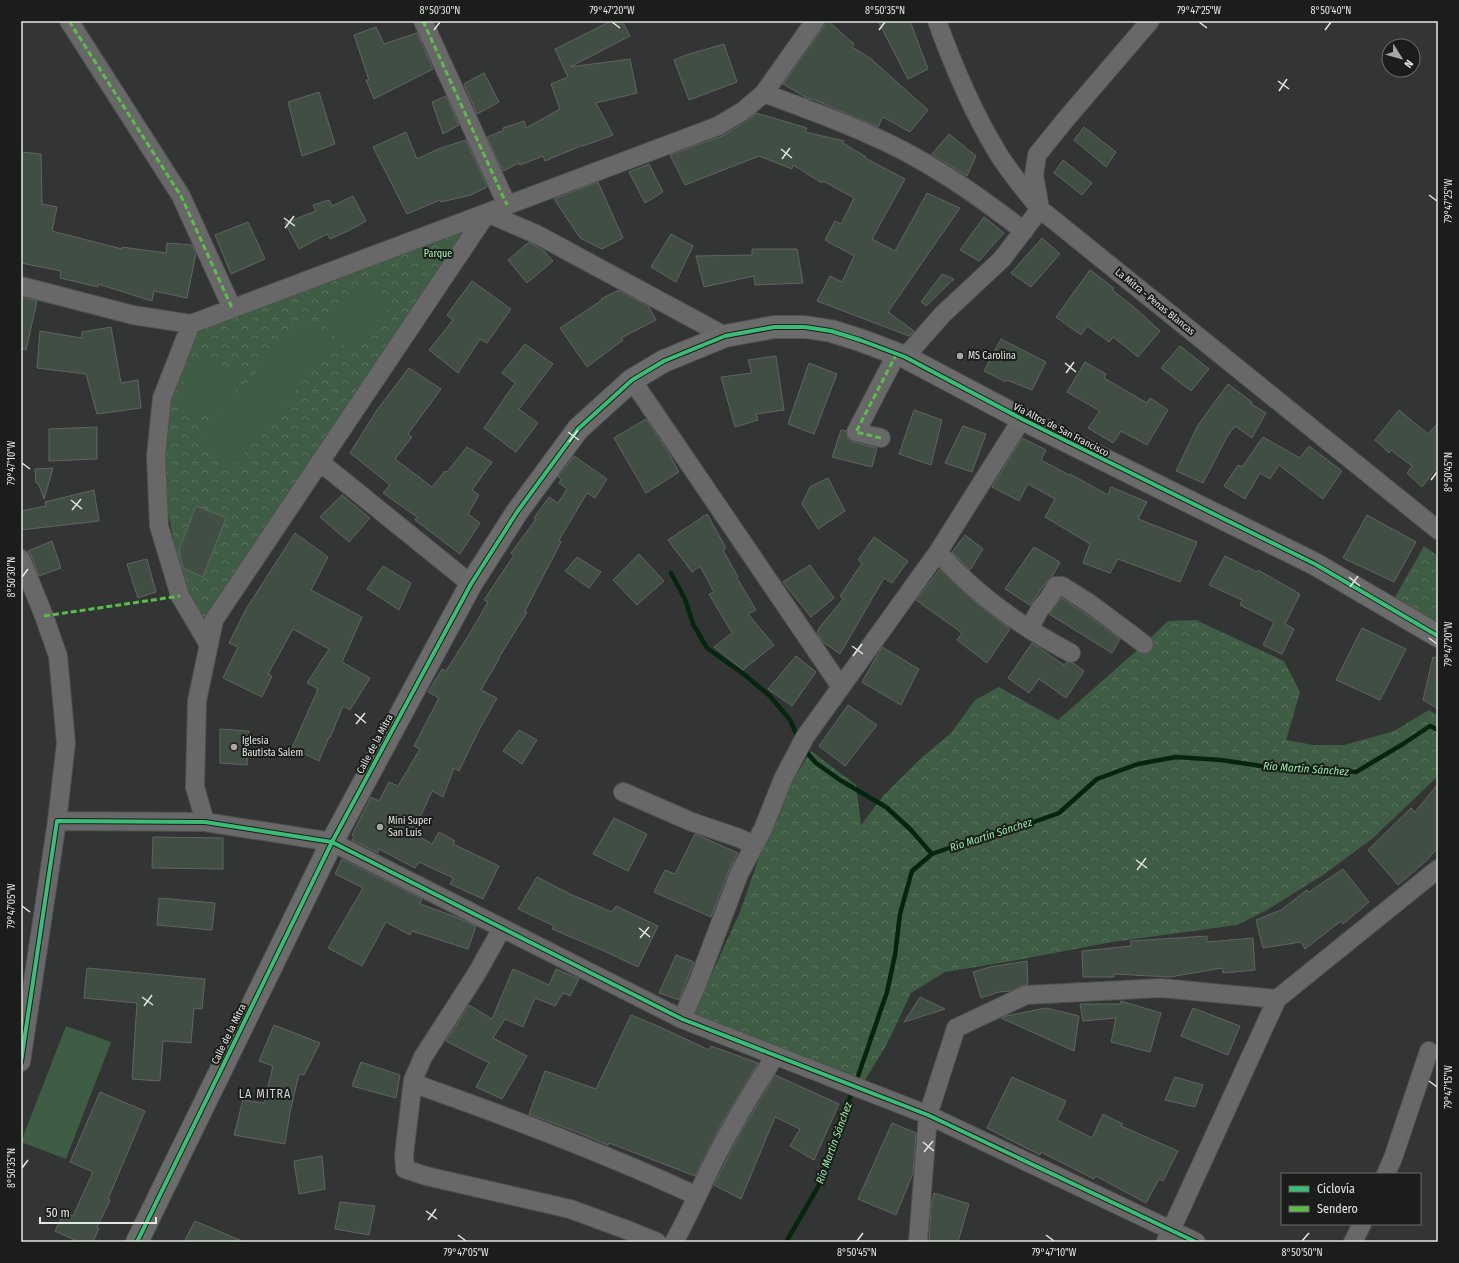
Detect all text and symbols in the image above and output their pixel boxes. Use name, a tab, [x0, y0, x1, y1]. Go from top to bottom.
text: 8°50'30"N	[420, 5, 460, 17]
text: 79°47'20"W	[589, 5, 635, 17]
text: 8°50'35"N	[865, 5, 905, 17]
text: 79°47'25"W	[1177, 5, 1222, 17]
text: 8°50'40"N	[1311, 5, 1351, 17]
north arrow	[1381, 38, 1421, 78]
text: N	[1401, 57, 1416, 70]
text: 79°47'25"W	[1443, 178, 1455, 223]
park label: Parque	[424, 248, 452, 260]
street label: La Mitra - Penas Blancas	[1113, 266, 1197, 338]
place label: MS Carolina	[968, 350, 1016, 362]
marker: MS Carolina	[955, 351, 965, 361]
street label: Vía Altos de San Francisco	[1011, 400, 1111, 459]
text: 79°47'10"W	[6, 440, 18, 485]
text: 8°50'45"N	[1443, 452, 1455, 492]
text: 8°50'30"N	[6, 557, 18, 597]
text: 79°47'20"W	[1443, 621, 1455, 667]
street label: Calle de la Mitra	[354, 712, 396, 776]
place label: Iglesia Bautista Salem	[242, 735, 303, 759]
marker: Iglesia Bautista Salem	[229, 742, 239, 752]
water label: Río Martín Sánchez	[1263, 760, 1350, 779]
place label: Mini Super San Luis	[388, 815, 432, 839]
water label: Río Martín Sánchez	[948, 815, 1034, 854]
marker: Mini Super San Luis	[375, 822, 385, 832]
text: 79°47'05"W	[6, 883, 18, 928]
street label: Calle de la Mitra	[209, 1002, 249, 1066]
text: 79°47'15"W	[1443, 1065, 1455, 1109]
district label: LA MITRA	[239, 1087, 291, 1101]
water label: Río Martín Sánchez	[813, 1100, 855, 1185]
text: 8°50'35"N	[6, 1148, 18, 1188]
legend	[1281, 1173, 1421, 1225]
text: Ciclovía	[1317, 1182, 1355, 1196]
scale bar	[40, 1199, 156, 1225]
text: Sendero	[1317, 1202, 1358, 1216]
text: 50 m	[46, 1206, 70, 1220]
text: 79°47'05"W	[444, 1247, 489, 1259]
text: 8°50'45"N	[837, 1247, 877, 1259]
text: 79°47'10"W	[1032, 1247, 1077, 1259]
text: 8°50'50"N	[1282, 1247, 1322, 1259]

